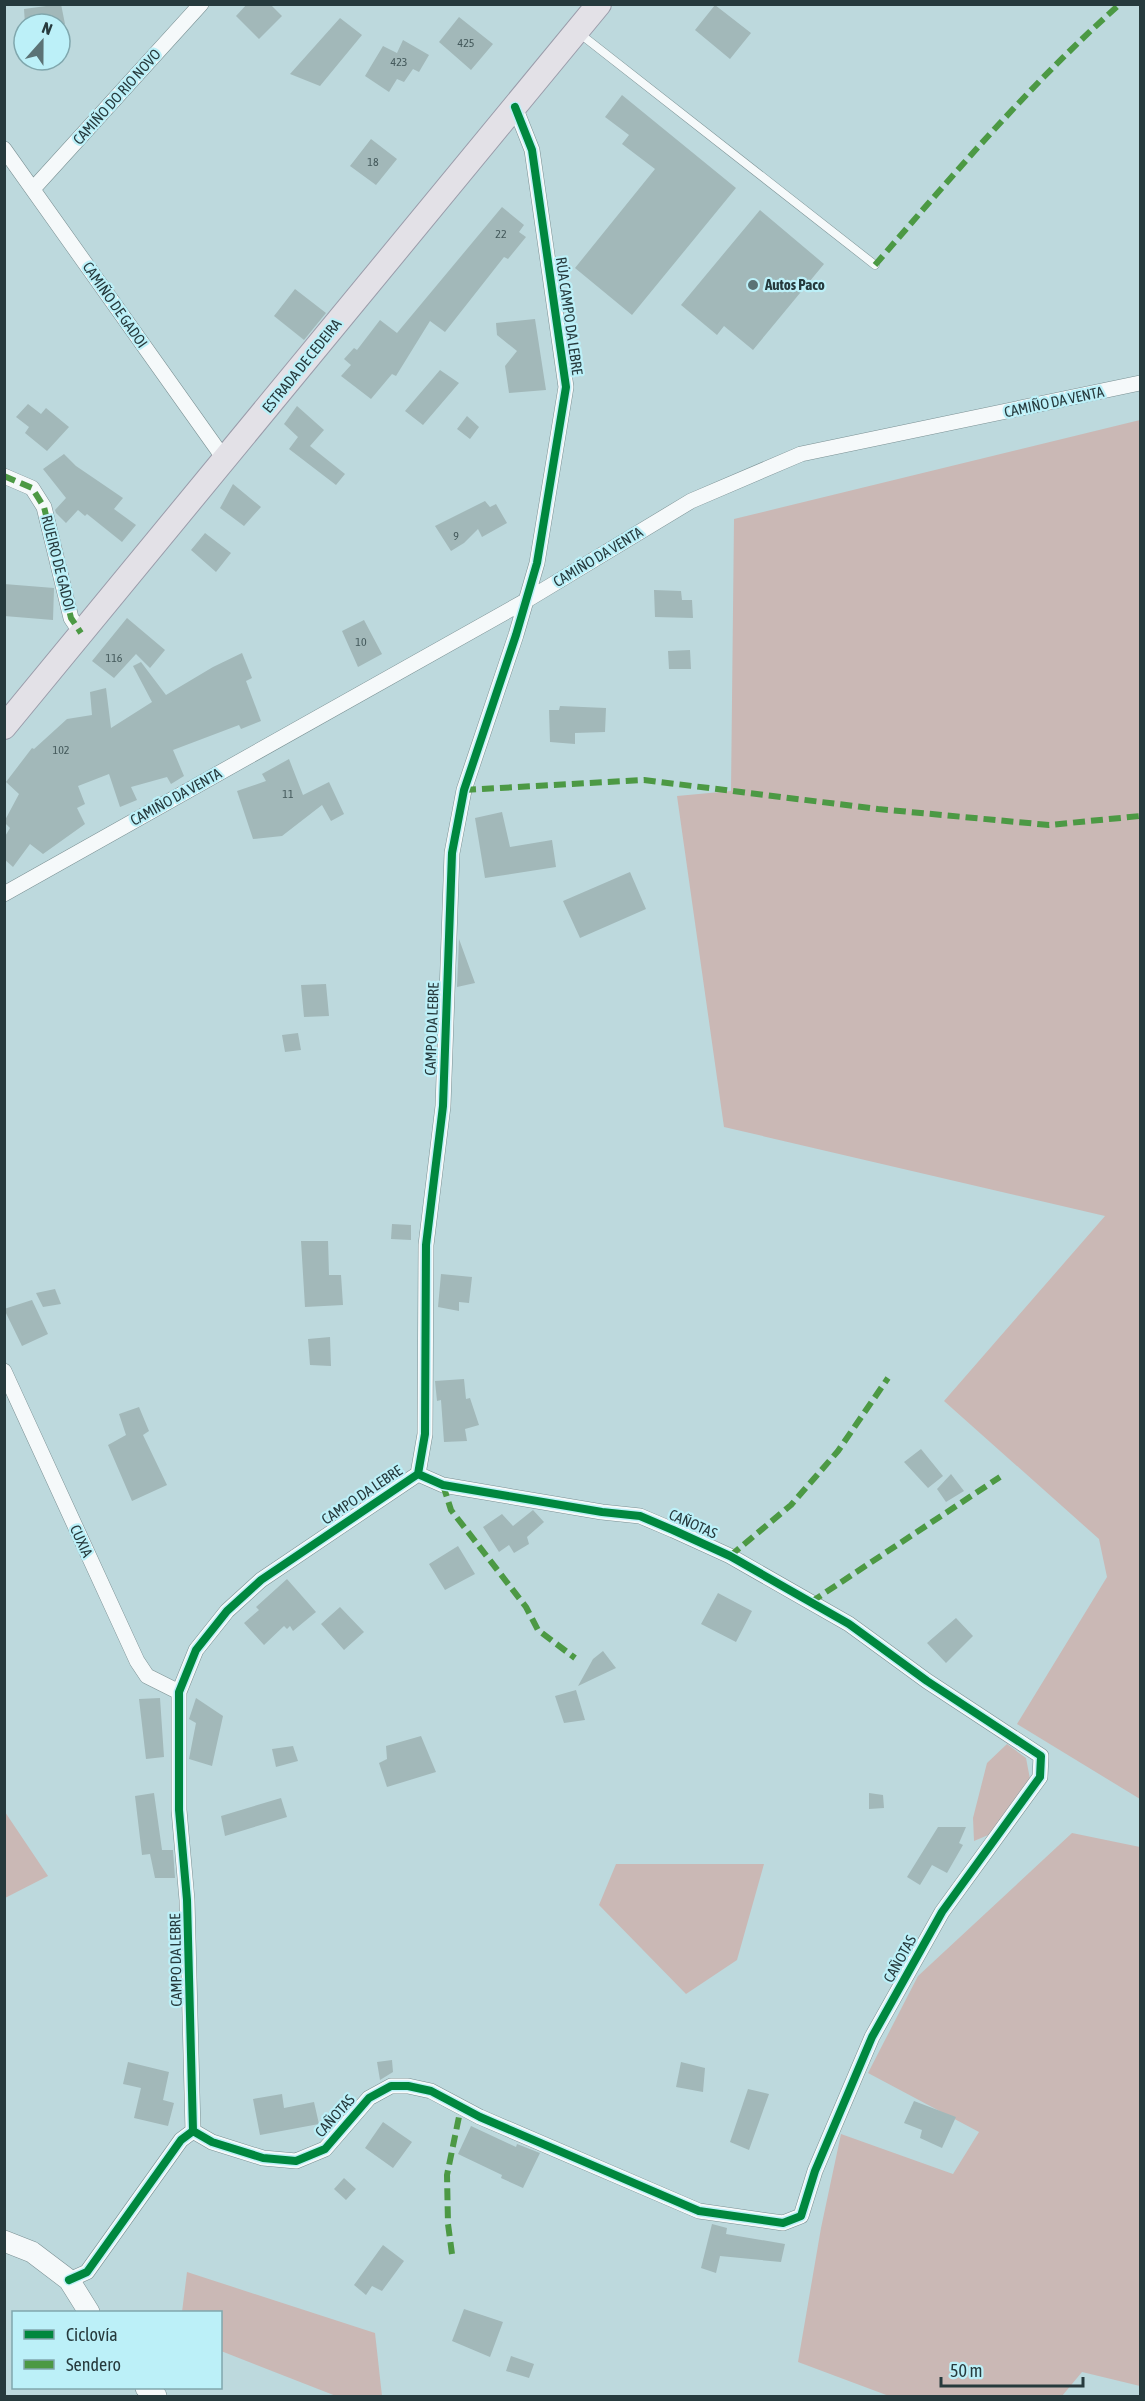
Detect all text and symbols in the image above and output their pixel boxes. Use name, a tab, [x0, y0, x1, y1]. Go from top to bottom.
north arrow	[12, 12, 72, 72]
text: N	[40, 18, 55, 38]
house number: 425	[458, 36, 474, 50]
street label: CAMIÑO DO RIO NOVO	[69, 45, 164, 148]
house number: 423	[391, 55, 407, 69]
house number: 18	[367, 155, 379, 169]
house number: 22	[495, 227, 507, 241]
street label: RÚA CAMPO DA LEBRE	[553, 256, 586, 377]
street label: CAMIÑO DE GADOI	[80, 259, 151, 351]
place label: Autos Paco	[764, 276, 825, 293]
marker: Autos Paco	[746, 278, 760, 292]
street label: ESTRADA DE CEDEIRA	[259, 315, 345, 416]
street label: CAMIÑO DA VENTA	[1003, 383, 1106, 420]
street label: RUEIRO DE GADOI	[38, 513, 79, 612]
street label: CAMIÑO DA VENTA	[550, 523, 646, 590]
house number: 9	[453, 529, 459, 543]
house number: 10	[355, 635, 367, 649]
house number: 116	[106, 651, 123, 665]
house number: 102	[53, 743, 69, 757]
street label: CAMIÑO DA VENTA	[127, 764, 225, 829]
house number: 11	[282, 787, 294, 801]
street label: CAMPO DA LEBRE	[421, 981, 442, 1076]
street label: CAMPO DA LEBRE	[318, 1461, 406, 1528]
street label: CAÑOTAS	[666, 1505, 720, 1542]
street label: CUXIA	[67, 1522, 97, 1560]
street label: CAMPO DA LEBRE	[166, 1913, 185, 2007]
street label: CAÑOTAS	[880, 1932, 919, 1985]
street label: CAÑOTAS	[311, 2091, 358, 2140]
legend	[12, 2311, 222, 2389]
text: Ciclovía	[66, 2324, 118, 2345]
scale bar	[941, 2350, 1084, 2388]
text: Sendero	[66, 2354, 121, 2375]
text: 50 m	[950, 2360, 982, 2381]

